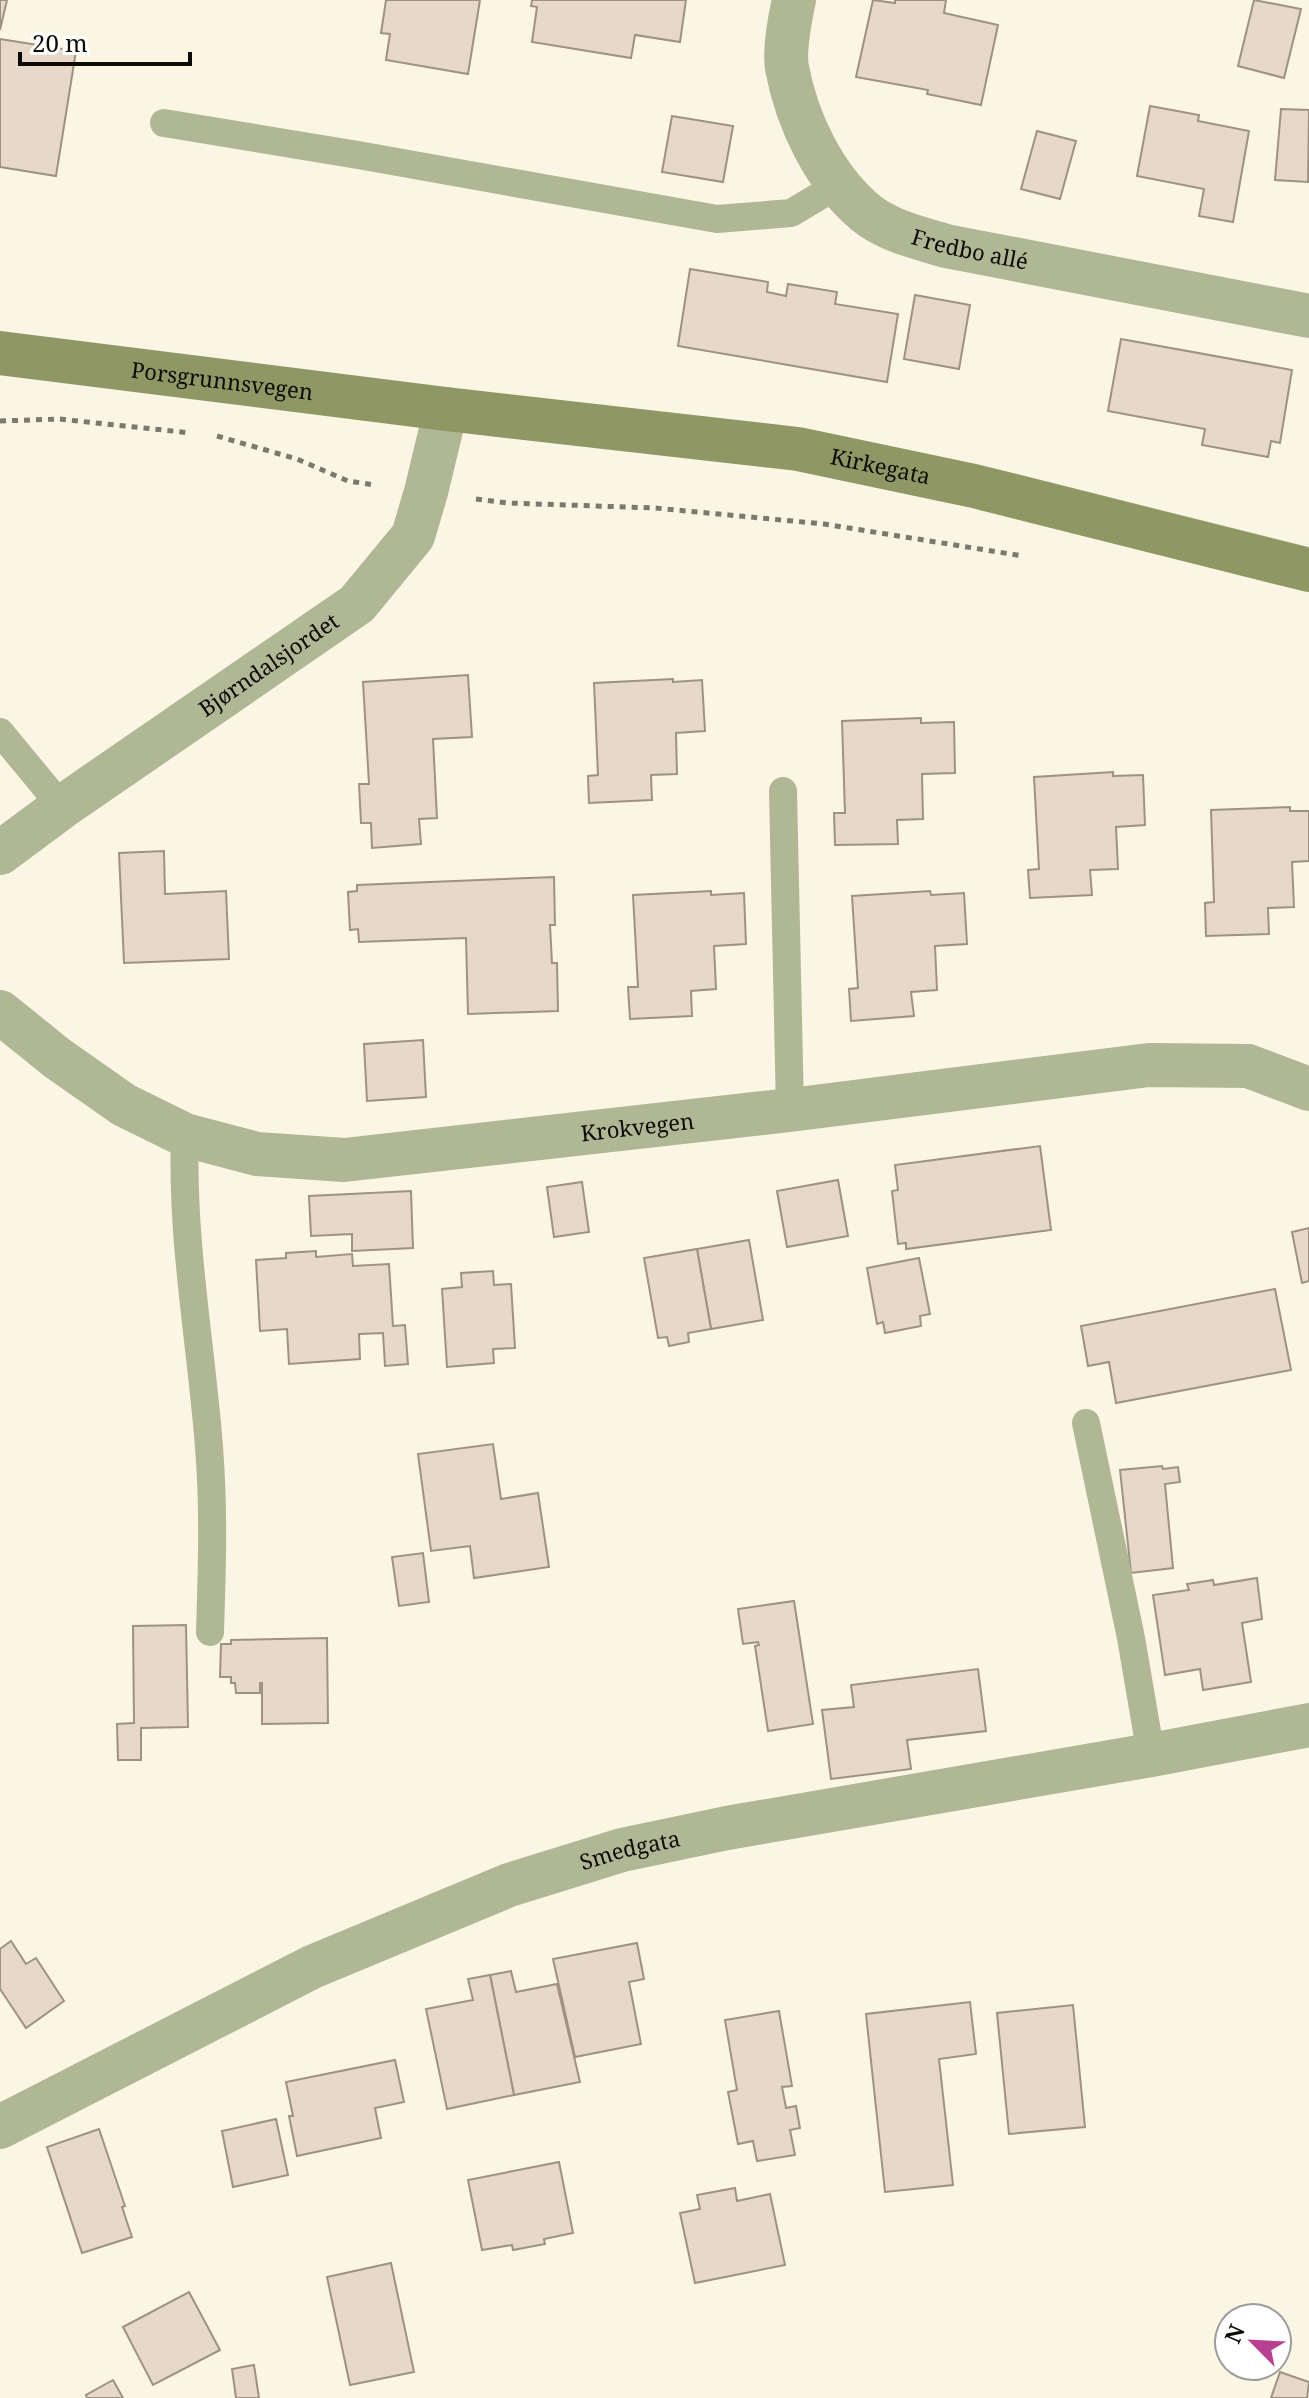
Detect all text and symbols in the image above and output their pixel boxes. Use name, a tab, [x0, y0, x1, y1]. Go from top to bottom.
scale bar	[20, 16, 190, 66]
text: 20 m	[32, 26, 88, 59]
street label: Fredbo allé	[908, 221, 1031, 276]
street label: Porsgrunnsvegen	[130, 354, 315, 406]
street label: Kirkegata	[828, 440, 933, 490]
street label: Bjørndalsjordet	[192, 605, 344, 723]
street label: Krokvegen	[579, 1105, 695, 1147]
street label: Smedgata	[576, 1822, 683, 1876]
north arrow	[1213, 2302, 1293, 2382]
text: N	[1217, 2319, 1251, 2347]

